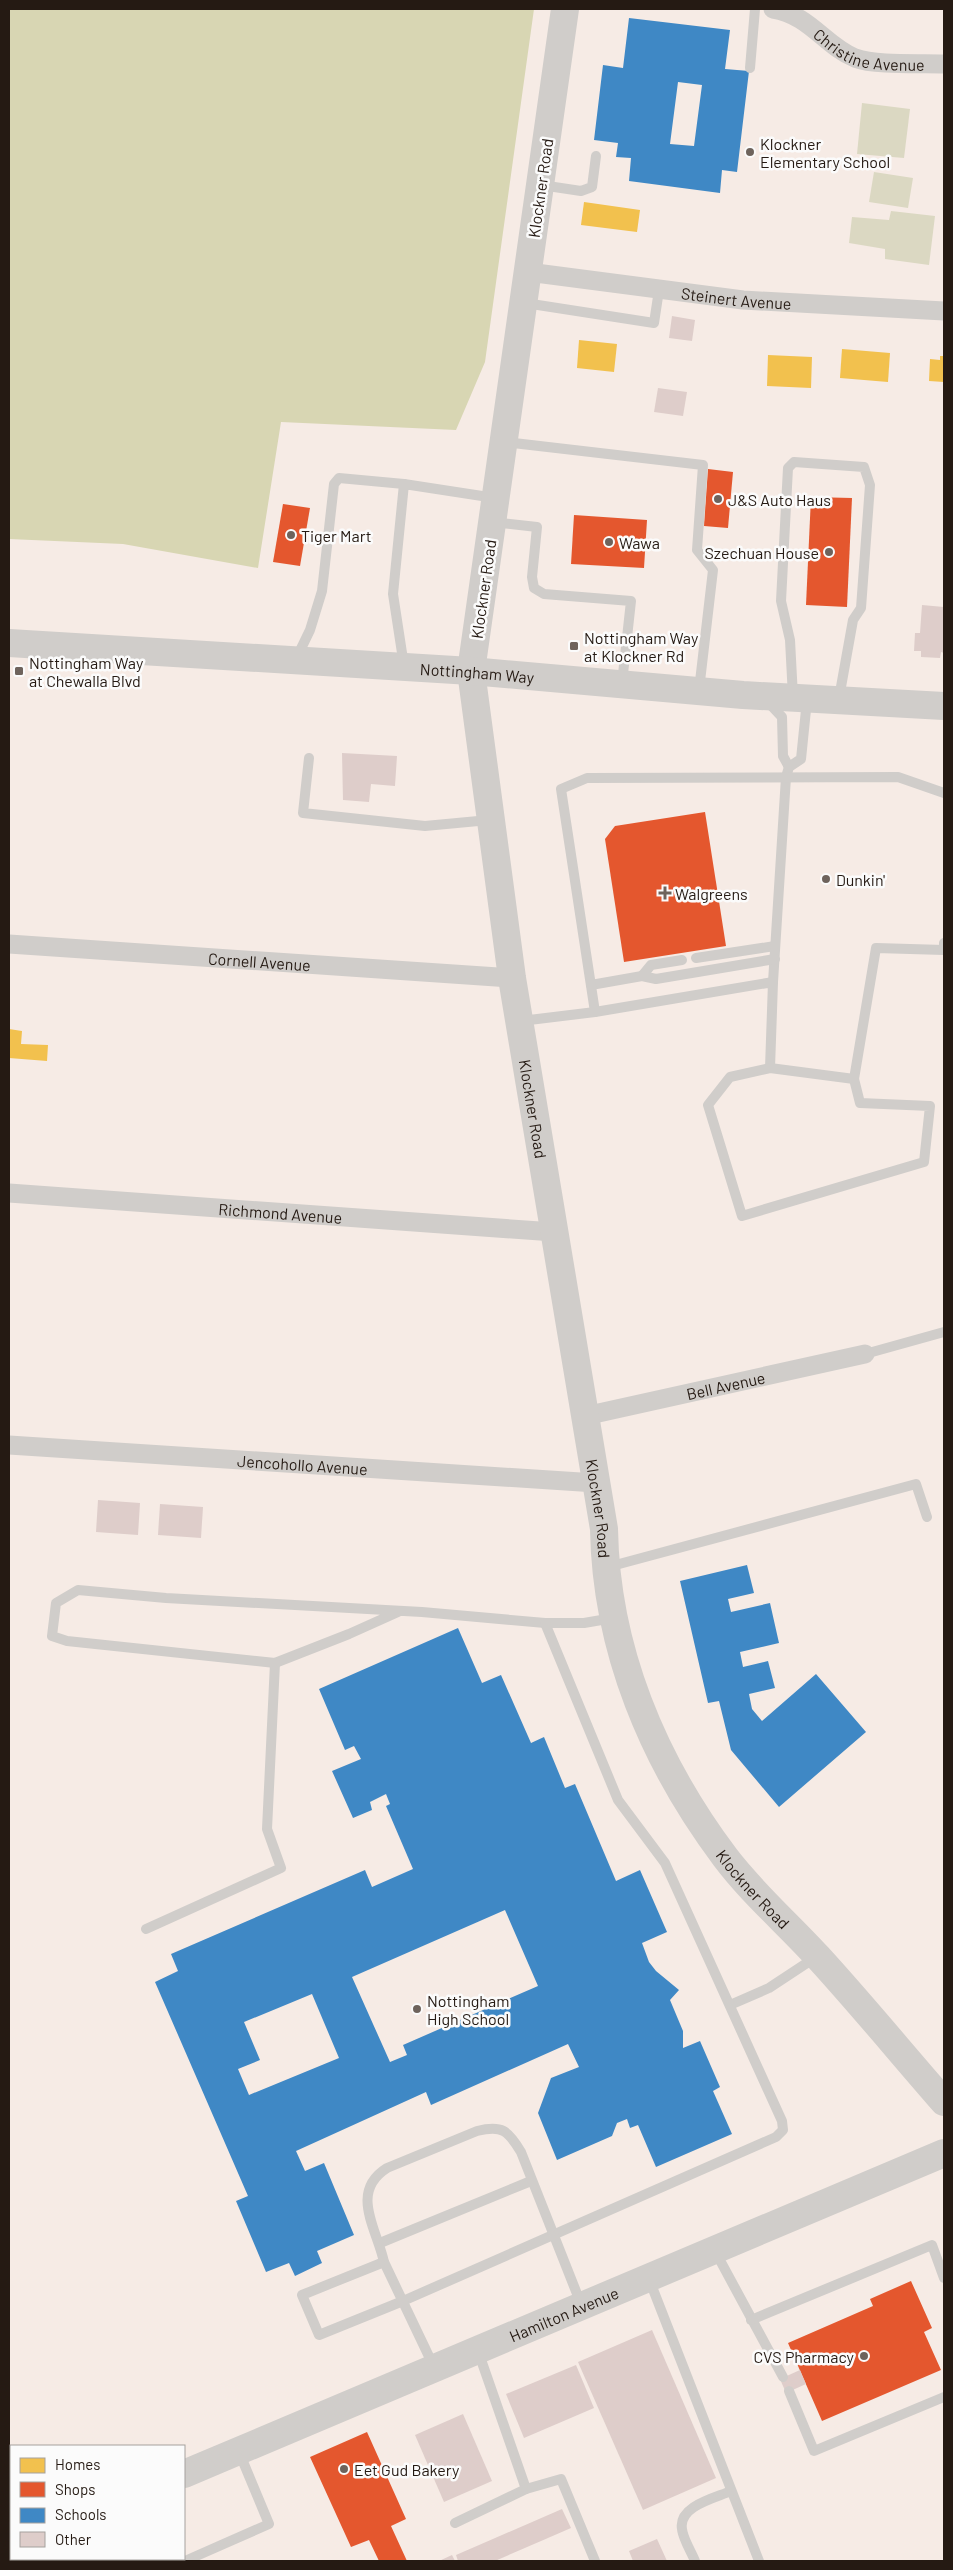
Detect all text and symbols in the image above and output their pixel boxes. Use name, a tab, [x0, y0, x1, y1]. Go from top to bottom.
street label: Christine Avenue	[810, 24, 925, 73]
place label: Klockner Elementary School	[760, 134, 890, 171]
street label: Klockner Road	[524, 137, 556, 239]
marker: Klockner Elementary School	[744, 146, 756, 158]
street label: Steinert Avenue	[680, 283, 792, 312]
place label: J&S Auto Haus	[728, 490, 831, 509]
marker: J&S Auto Haus	[712, 493, 724, 505]
place label: Tiger Mart	[301, 526, 372, 545]
marker: Tiger Mart	[285, 529, 297, 541]
place label: Wawa	[619, 533, 660, 552]
marker: Wawa	[603, 536, 615, 548]
street label: Klockner Road	[467, 538, 499, 640]
place label: Szechuan House	[705, 543, 819, 562]
marker: Szechuan House	[823, 546, 835, 558]
place label: Nottingham Way at Klockner Rd	[584, 628, 699, 665]
marker: Nottingham Way at Klockner Rd	[568, 640, 580, 652]
place label: Nottingham Way at Chewalla Blvd	[29, 653, 144, 690]
street label: Nottingham Way	[419, 658, 536, 686]
marker: Nottingham Way at Chewalla Blvd	[13, 665, 25, 677]
place label: Dunkin'	[836, 870, 885, 889]
marker: Dunkin'	[820, 873, 832, 885]
place label: Walgreens	[675, 884, 748, 903]
marker: Walgreens	[659, 887, 671, 899]
street label: Cornell Avenue	[208, 948, 311, 974]
street label: Klockner Road	[516, 1058, 551, 1160]
street label: Richmond Avenue	[218, 1199, 343, 1226]
street label: Bell Avenue	[684, 1367, 767, 1403]
street label: Jencohollo Avenue	[237, 1450, 368, 1478]
street label: Klockner Road	[583, 1457, 615, 1559]
street label: Klockner Road	[713, 1845, 794, 1932]
place label: Nottingham High School	[427, 1991, 509, 2028]
marker: Nottingham High School	[411, 2003, 423, 2015]
street label: Hamilton Avenue	[506, 2282, 621, 2345]
place label: CVS Pharmacy	[753, 2347, 855, 2366]
marker: CVS Pharmacy	[858, 2350, 870, 2362]
legend	[10, 2445, 185, 2560]
text: Homes	[55, 2455, 100, 2473]
place label: Eet Gud Bakery	[354, 2460, 460, 2479]
marker: Eet Gud Bakery	[338, 2463, 350, 2475]
text: Shops	[55, 2480, 95, 2498]
text: Schools	[55, 2505, 107, 2523]
text: Other	[55, 2530, 92, 2548]

